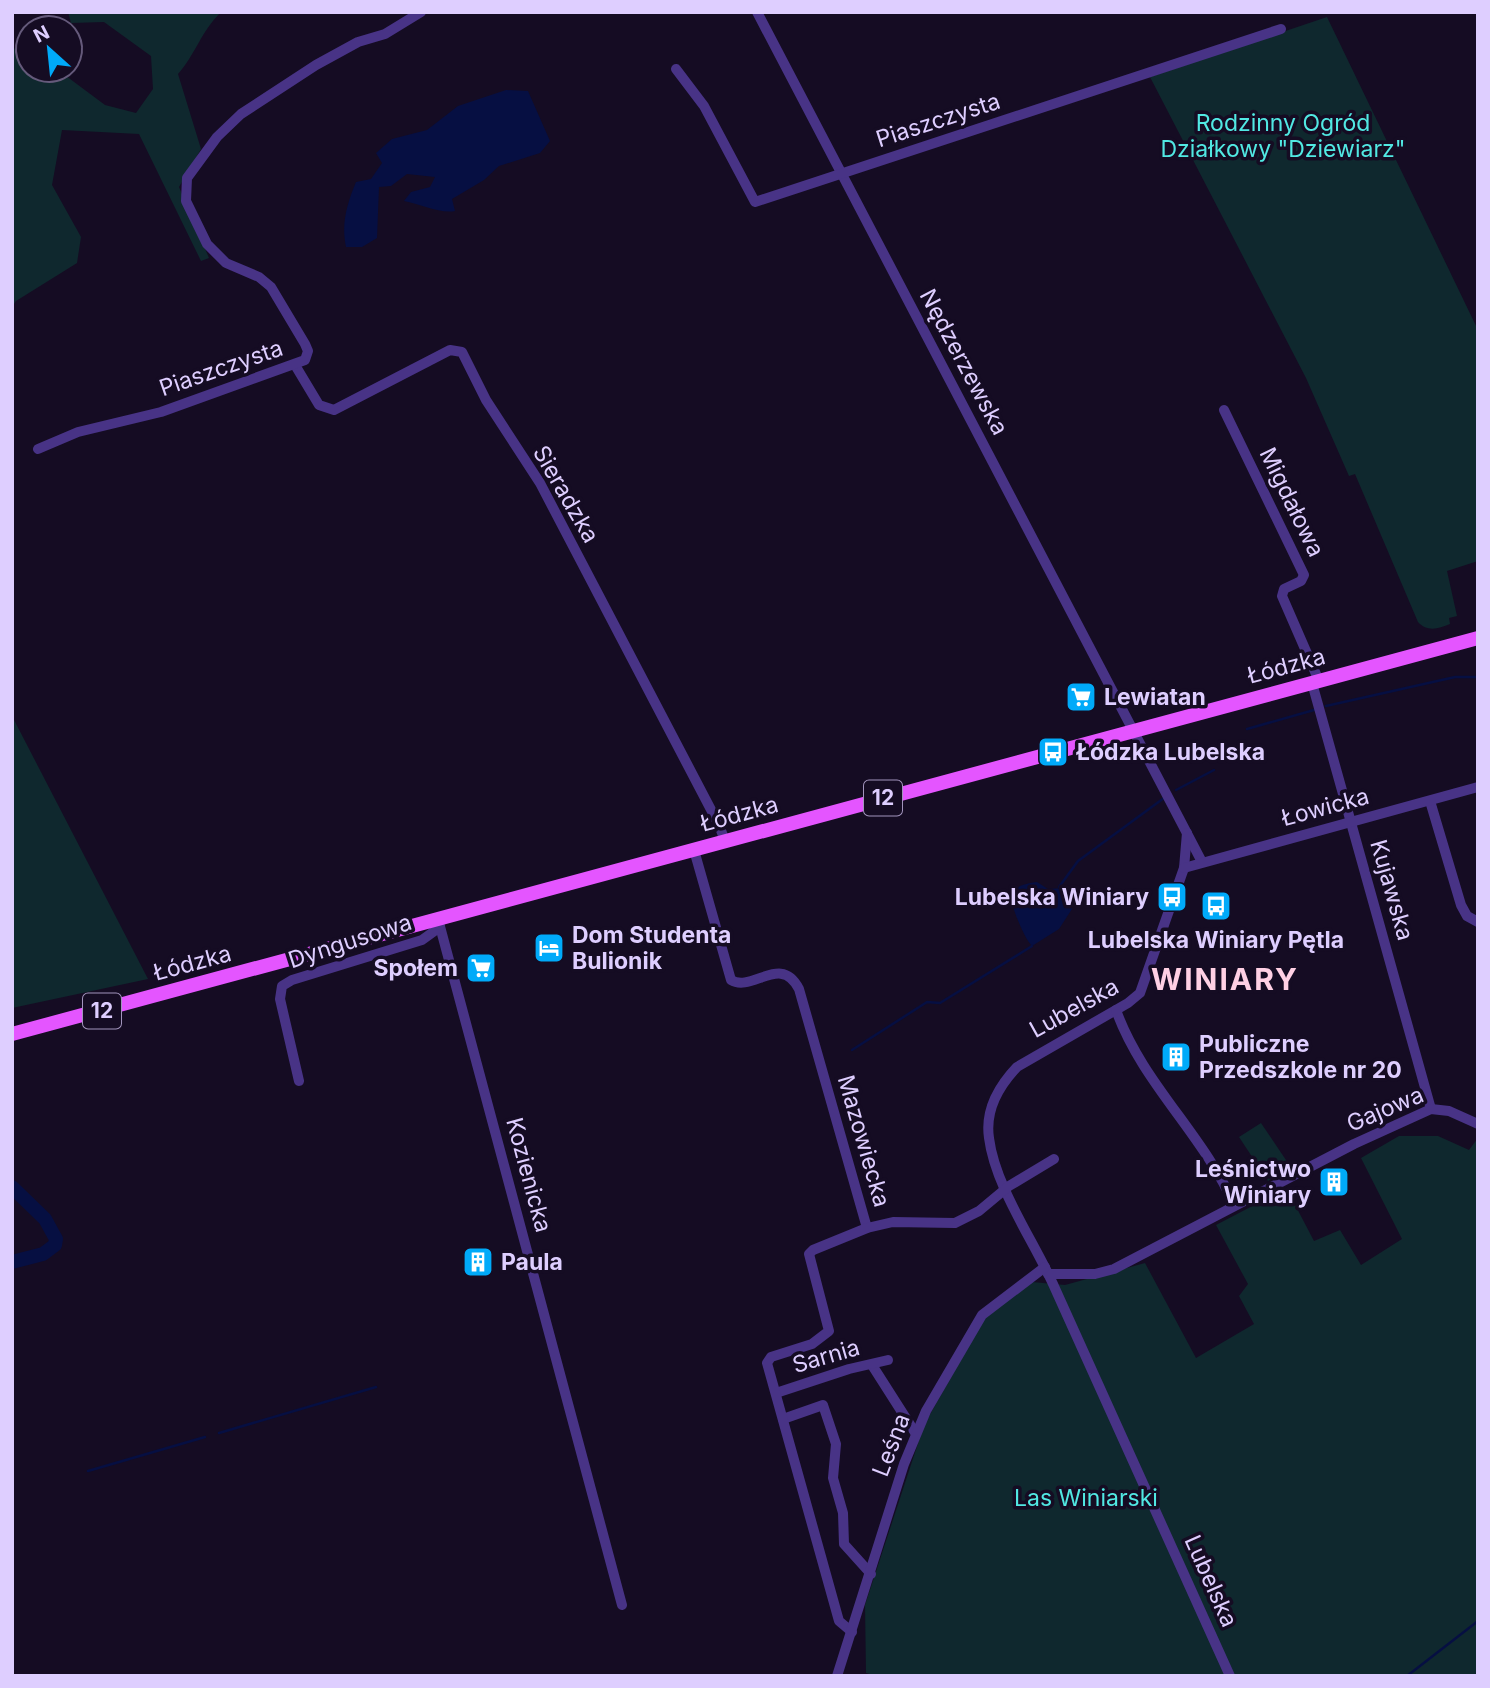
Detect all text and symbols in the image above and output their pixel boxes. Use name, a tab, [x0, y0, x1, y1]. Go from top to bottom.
north arrow	[14, 14, 84, 84]
text: N	[30, 21, 53, 48]
street label: Piaszczysta	[872, 87, 1004, 153]
park label: Rodzinny Ogród Działkowy "Dziewiarz"	[1160, 109, 1406, 163]
street label: Nędzerzewska	[914, 284, 1014, 440]
street label: Piaszczysta	[156, 334, 286, 402]
street label: Sieradzka	[527, 440, 605, 548]
street label: Migdałowa	[1254, 443, 1330, 561]
street label: Łódzka	[1244, 642, 1328, 690]
supermarket icon: Lewiatan	[1064, 680, 1098, 714]
place label: Lewiatan	[1104, 683, 1206, 711]
bus stop icon: Łódzka Lubelska	[1036, 735, 1070, 769]
place label: Łódzka Lubelska	[1076, 738, 1265, 766]
road number: 12	[864, 780, 902, 816]
street label: Łowicka	[1278, 782, 1372, 832]
street label: Łódzka	[697, 790, 781, 838]
street label: Kujawska	[1364, 837, 1420, 943]
bus stop icon: Lubelska Winiary	[1155, 880, 1189, 914]
place label: Lubelska Winiary	[955, 883, 1149, 911]
bus stop icon: Lubelska Winiary Pętla	[1199, 889, 1233, 923]
street label: Dyngusowa	[285, 908, 415, 974]
place label: Dom Studenta Bulionik	[572, 921, 731, 975]
place label: Lubelska Winiary Pętla	[1088, 926, 1344, 954]
hotel icon: Dom Studenta Bulionik	[532, 931, 566, 965]
street label: Łódzka	[150, 939, 234, 987]
supermarket icon: Społem	[464, 951, 498, 985]
place label: Społem	[373, 954, 458, 982]
district label: WINIARY	[1151, 961, 1299, 997]
street label: Lubelska	[1025, 972, 1123, 1044]
road number: 12	[83, 993, 121, 1028]
place label: Publiczne Przedszkole nr 20	[1199, 1030, 1402, 1084]
building icon: Publiczne Przedszkole nr 20	[1159, 1040, 1193, 1074]
street label: Mazowiecka	[832, 1072, 896, 1210]
street label: Gajowa	[1342, 1080, 1428, 1138]
street label: Kozienicka	[500, 1115, 558, 1235]
place label: Leśnictwo Winiary	[1195, 1155, 1311, 1209]
building icon: Leśnictwo Winiary	[1317, 1165, 1351, 1199]
building icon: Paula	[461, 1245, 495, 1279]
place label: Paula	[501, 1248, 563, 1276]
street label: Sarnia	[789, 1333, 863, 1379]
street label: Leśna	[866, 1410, 916, 1480]
park label: Las Winiarski	[1014, 1484, 1158, 1512]
street label: Lubelska	[1178, 1531, 1244, 1631]

